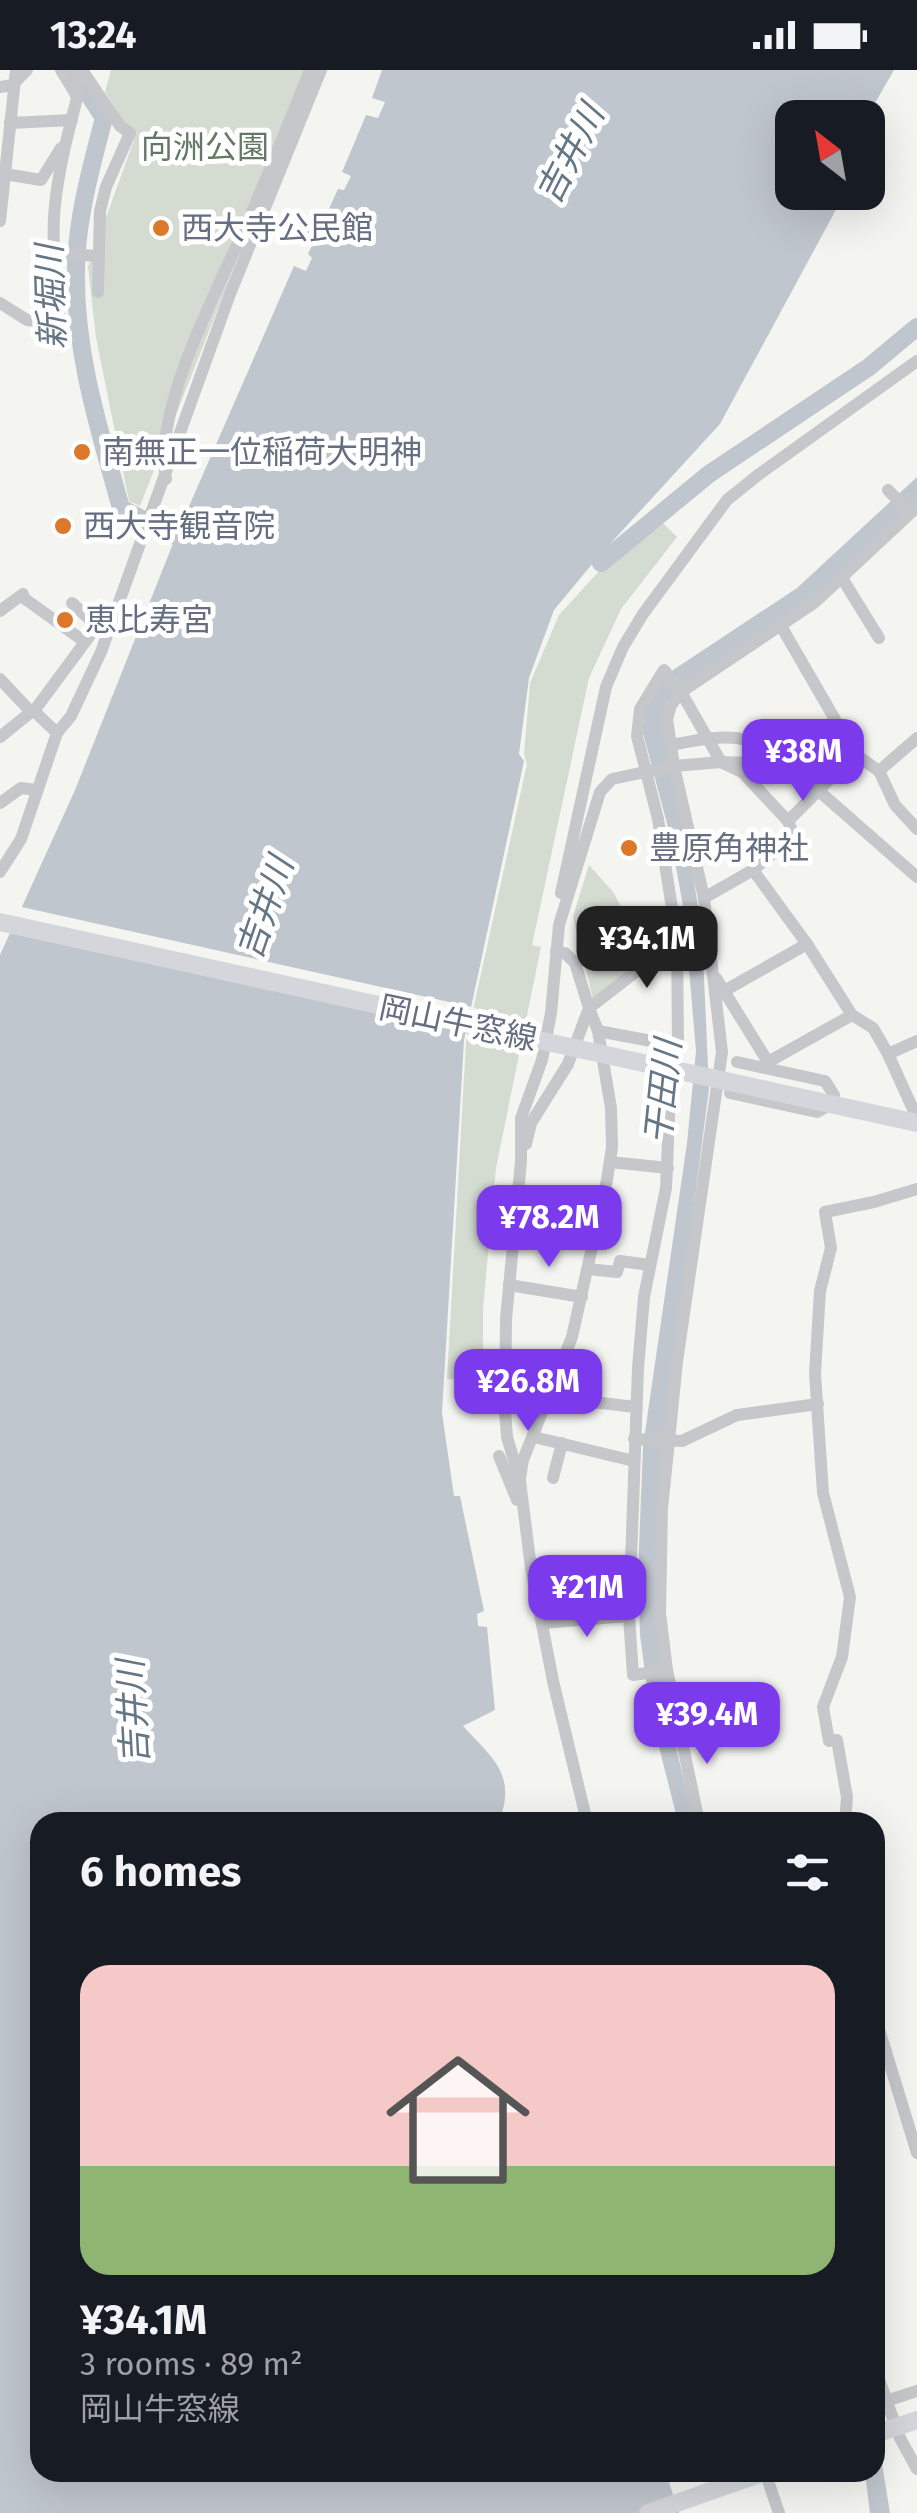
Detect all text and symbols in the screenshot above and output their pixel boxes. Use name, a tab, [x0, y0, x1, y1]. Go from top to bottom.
text: 13:24	[50, 12, 137, 58]
water label: 吉井川	[527, 94, 614, 210]
north arrow	[775, 100, 885, 210]
map controls	[775, 100, 885, 210]
park label: 向洲公園	[141, 128, 269, 166]
place label: 西大寺公民館	[181, 209, 373, 247]
marker: 西大寺公民館	[150, 217, 172, 239]
water label: 新堀川	[28, 240, 74, 350]
place label: 南無正一位稲荷大明神	[102, 433, 422, 471]
marker: 南無正一位稲荷大明神	[71, 441, 93, 463]
place label: 西大寺観音院	[83, 507, 275, 545]
marker: 西大寺観音院	[52, 515, 74, 537]
place label: 恵比寿宮	[85, 601, 213, 639]
marker: 恵比寿宮	[54, 609, 76, 631]
pin: ¥38M	[744, 719, 862, 804]
text: ¥38M	[764, 732, 842, 770]
place label: 豊原角神社	[649, 829, 809, 867]
marker: 豊原角神社	[618, 837, 640, 859]
water label: 吉井川	[228, 848, 303, 964]
pin: ¥34.1M	[566, 906, 728, 991]
text: ¥34.1M	[599, 919, 695, 957]
street label: 岡山牛窓線	[376, 988, 540, 1058]
water label: 干田川	[637, 1034, 690, 1146]
pin: ¥78.2M	[468, 1185, 630, 1270]
text: ¥78.2M	[499, 1198, 599, 1236]
pin: ¥26.8M	[447, 1349, 609, 1434]
text: ¥26.8M	[476, 1362, 580, 1400]
pin: ¥21M	[528, 1555, 646, 1640]
text: ¥21M	[550, 1568, 624, 1606]
water label: 吉井川	[109, 1654, 157, 1766]
pin: ¥39.4M	[626, 1682, 788, 1767]
text: ¥39.4M	[656, 1695, 758, 1733]
icon: filters	[780, 1845, 835, 1900]
text: 6 homes	[80, 1847, 241, 1897]
icon: home	[368, 2030, 548, 2210]
text: ¥34.1M	[80, 2295, 207, 2345]
text: 3 rooms · 89 m²	[80, 2345, 303, 2383]
text: 岡山牛窓線	[80, 2390, 240, 2428]

